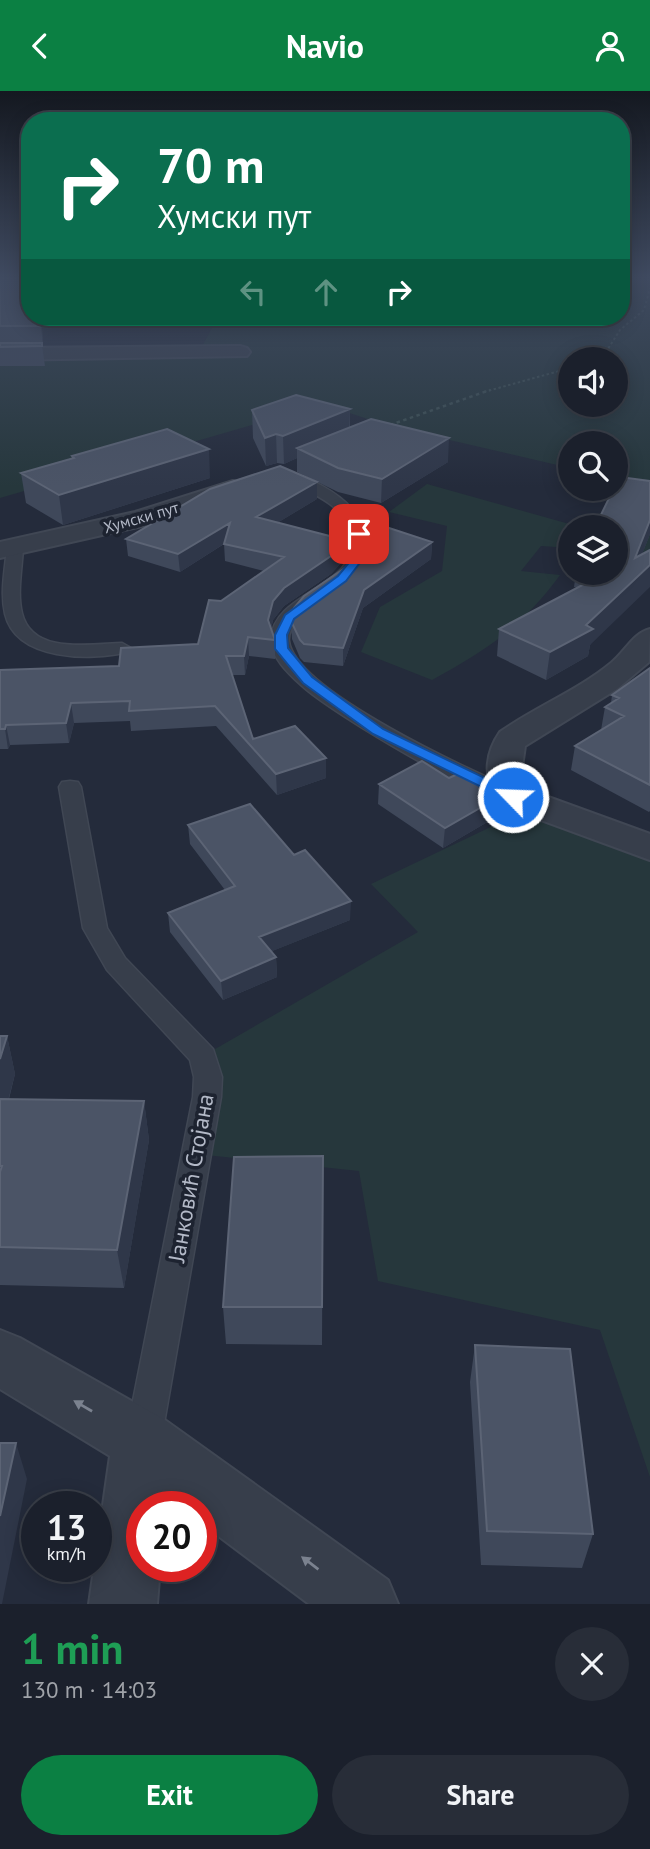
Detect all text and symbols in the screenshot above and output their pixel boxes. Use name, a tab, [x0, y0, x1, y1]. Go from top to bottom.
text: Navio	[286, 25, 364, 67]
icon: back	[21, 27, 59, 65]
icon: person	[591, 27, 629, 65]
text: 70 m	[157, 133, 264, 197]
icon: right	[42, 140, 133, 231]
text: Хумски пут	[157, 195, 311, 237]
icon: left	[234, 273, 272, 311]
icon: ahead	[307, 273, 345, 311]
icon: right	[380, 273, 418, 311]
map controls	[558, 347, 628, 585]
button: sound	[558, 347, 628, 417]
button: search	[558, 431, 628, 501]
street label: Хумски пут	[101, 497, 181, 537]
pin	[329, 504, 389, 564]
icon: arrive	[340, 515, 378, 553]
button: layers	[558, 515, 628, 585]
position arrow	[476, 760, 550, 834]
street label: Јанковић Стојана	[161, 1091, 220, 1265]
one-way arrow	[73, 1399, 92, 1412]
speed limit sign: 20	[126, 1491, 217, 1582]
text: 13	[47, 1504, 86, 1550]
text: km/h	[47, 1542, 86, 1565]
one-way arrow	[301, 1556, 319, 1570]
text: 1 min	[21, 1621, 123, 1676]
button: close	[555, 1627, 629, 1701]
text: 130 m · 14:03	[21, 1675, 157, 1704]
button: Exit	[21, 1755, 318, 1835]
button: Share	[332, 1755, 629, 1835]

